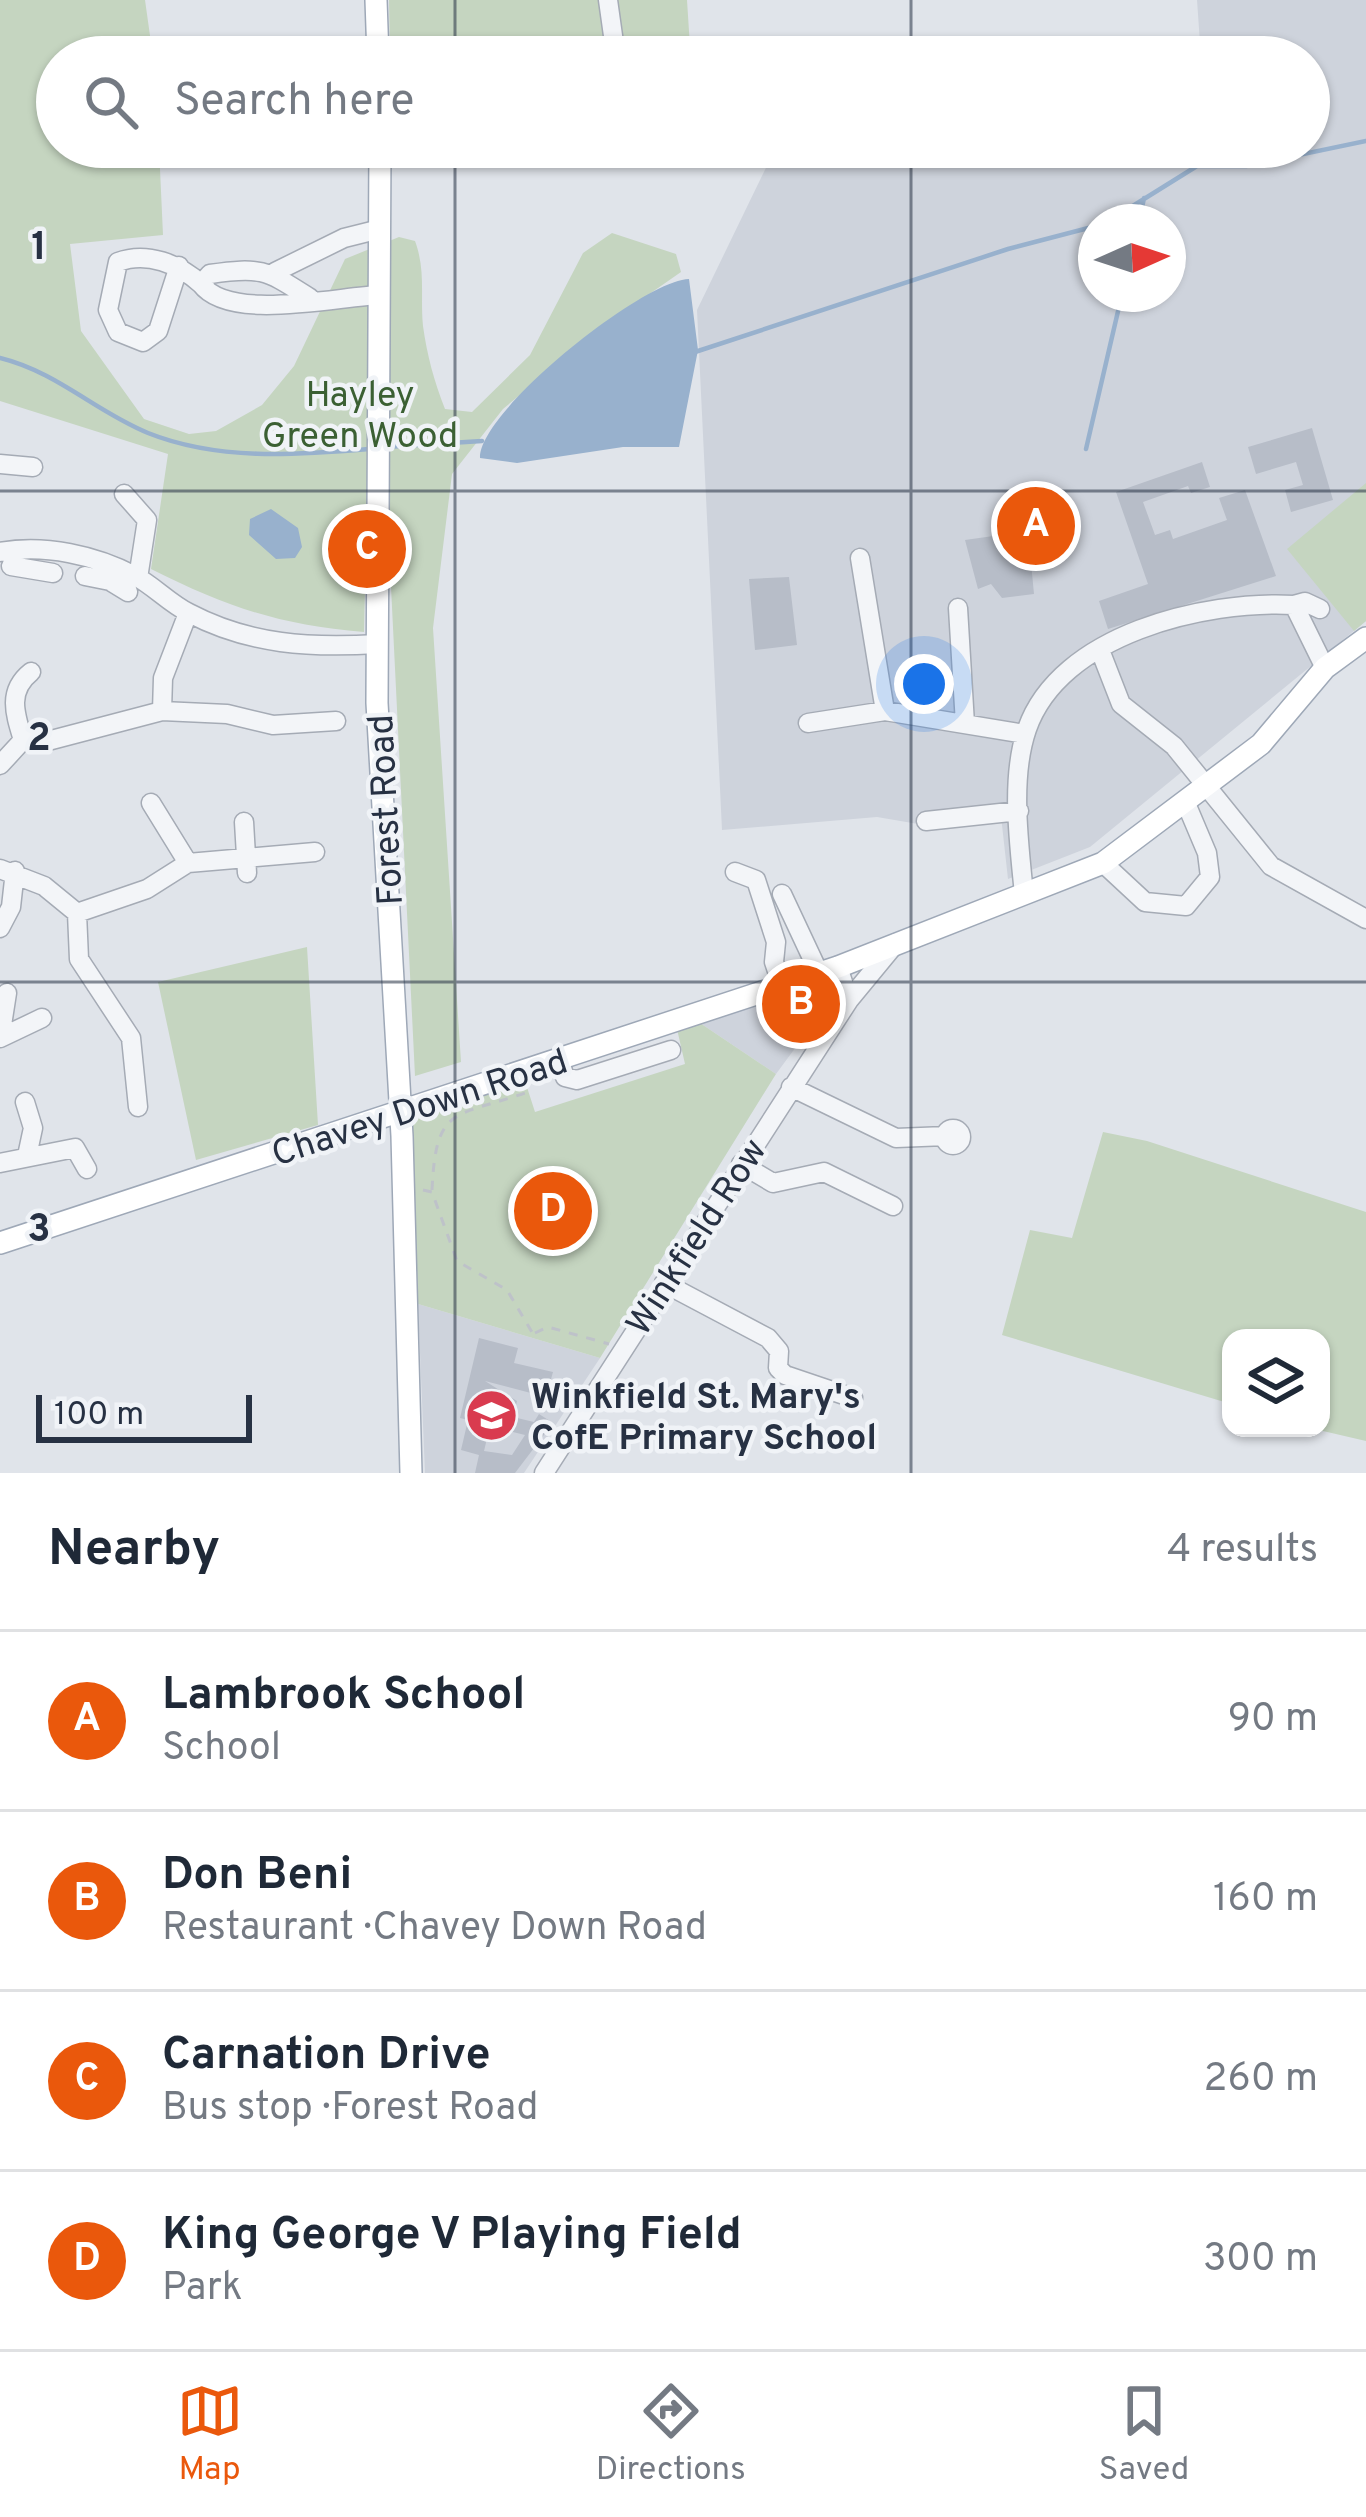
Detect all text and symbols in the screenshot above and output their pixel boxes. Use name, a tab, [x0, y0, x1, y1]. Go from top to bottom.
search box	[36, 36, 1330, 168]
icon: search	[78, 69, 144, 135]
text: Search here	[174, 74, 414, 131]
north arrow	[1078, 204, 1186, 312]
text: 1	[31, 225, 47, 274]
park label: Hayley Green Wood	[262, 374, 458, 461]
pin: A	[997, 481, 1075, 571]
pin: C	[328, 504, 406, 594]
your location	[894, 654, 954, 714]
street label: Forest Road	[360, 713, 416, 907]
text: 2	[27, 716, 51, 765]
pin: B	[762, 959, 840, 1049]
street label: Chavey Down Road	[266, 1040, 574, 1179]
street label: Winkfield Row	[618, 1131, 779, 1345]
pin: D	[514, 1166, 592, 1256]
text: 3	[27, 1207, 51, 1256]
map controls	[1222, 1329, 1330, 1437]
button: layers	[1222, 1329, 1330, 1437]
place label: Winkfield St. Mary's CofE Primary School	[531, 1376, 877, 1463]
school or university icon: Winkfield St. Mary's CofE Primary School	[464, 1388, 520, 1444]
scale bar	[36, 1389, 252, 1442]
text: 100 m	[54, 1395, 144, 1437]
text: Nearby	[48, 1519, 220, 1584]
text: 4 results	[1167, 1527, 1318, 1576]
text: Lambrook School	[162, 1668, 525, 1725]
text: A	[73, 1696, 101, 1745]
text: 90 m	[1228, 1696, 1318, 1745]
text: School	[162, 1725, 281, 1774]
text: Don Beni	[162, 1848, 352, 1905]
text: B	[74, 1876, 100, 1925]
text: 160 m	[1213, 1876, 1318, 1925]
text: Restaurant · Chavey Down Road	[162, 1905, 707, 1954]
text: Carnation Drive	[162, 2028, 491, 2085]
text: C	[75, 2056, 99, 2105]
text: 260 m	[1204, 2056, 1318, 2105]
text: Bus stop · Forest Road	[162, 2085, 538, 2134]
text: King George V Playing Field	[162, 2208, 742, 2265]
text: D	[73, 2236, 101, 2285]
text: 300 m	[1203, 2236, 1318, 2285]
text: Park	[162, 2265, 243, 2314]
tab: Map	[177, 2378, 243, 2492]
tab: Directions	[596, 2378, 746, 2492]
tab: Saved	[1099, 2378, 1189, 2492]

